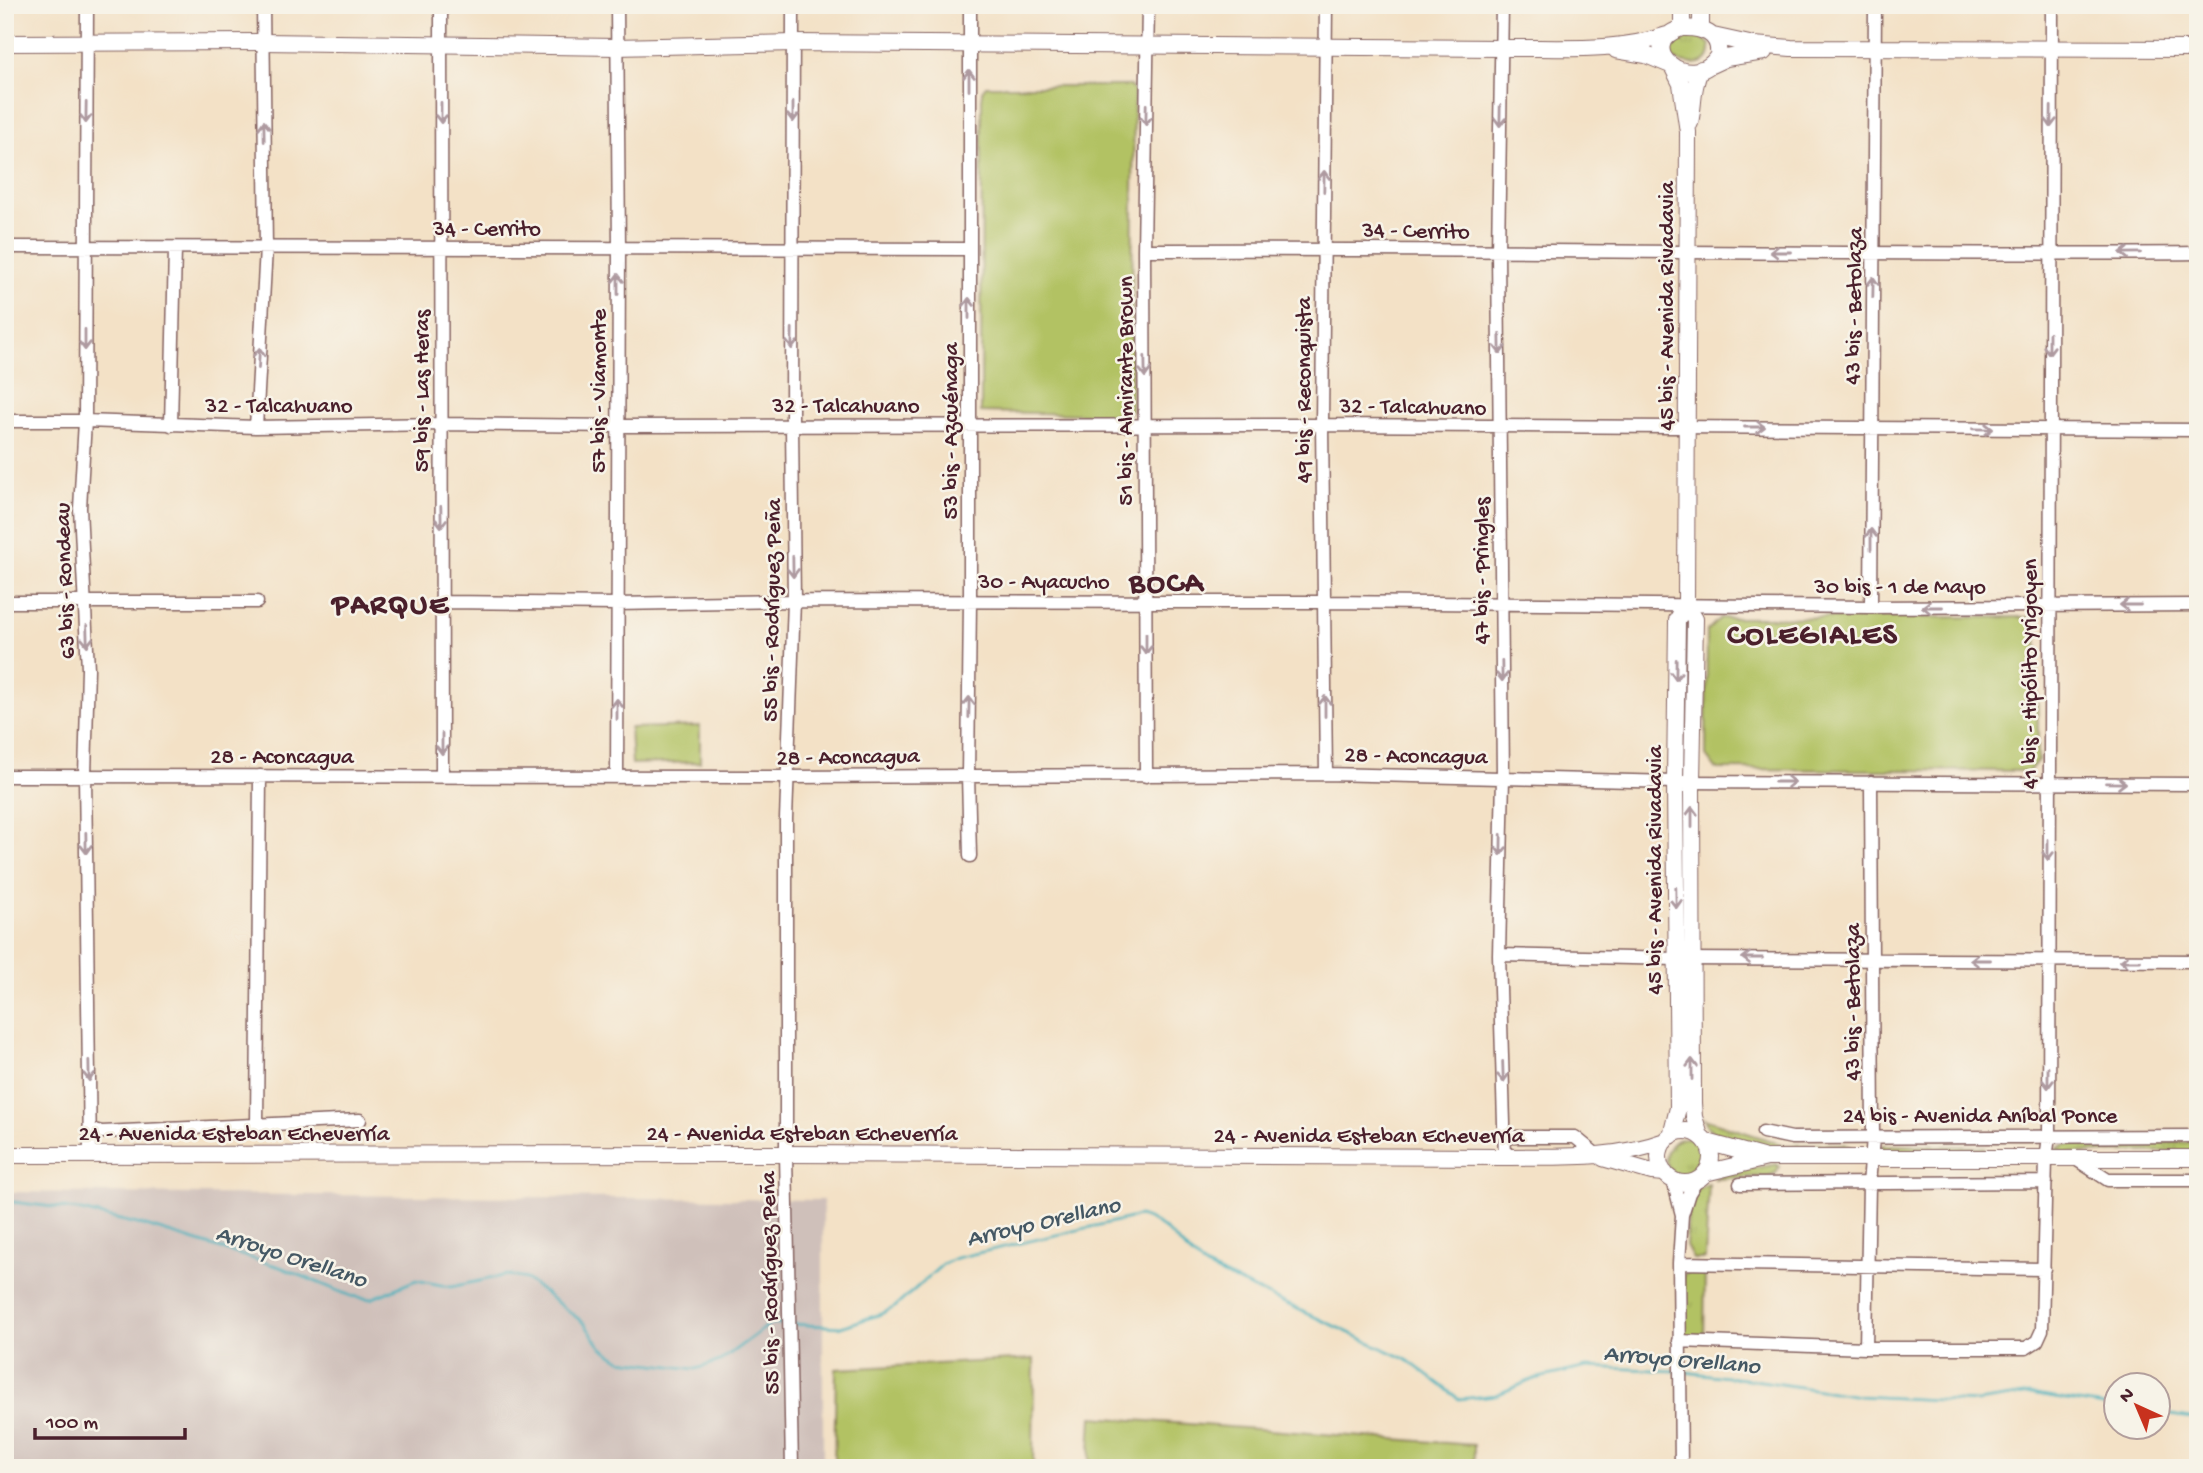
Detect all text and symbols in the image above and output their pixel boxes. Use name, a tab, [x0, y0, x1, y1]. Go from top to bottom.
one-way arrow	[962, 69, 976, 92]
one-way arrow	[786, 100, 800, 123]
one-way arrow	[79, 101, 93, 124]
one-way arrow	[434, 102, 448, 125]
one-way arrow	[1139, 103, 1153, 126]
one-way arrow	[1493, 104, 1507, 127]
one-way arrow	[2044, 105, 2058, 128]
one-way arrow	[257, 120, 271, 143]
one-way arrow	[1318, 169, 1331, 192]
street label: 45 bis - Avenida Rivadavia	[1655, 180, 1682, 431]
street label: 34 - Cerrito	[432, 217, 541, 244]
street label: 34 - Cerrito	[1361, 218, 1470, 247]
street label: 43 bis - Betolaza	[1841, 226, 1870, 385]
one-way arrow	[1768, 246, 1791, 259]
one-way arrow	[2118, 246, 2141, 260]
one-way arrow	[611, 273, 625, 296]
one-way arrow	[1866, 275, 1880, 298]
street label: 51 bis - Almirante Brown	[1114, 276, 1141, 506]
street label: 49 bis - Reconquista	[1292, 296, 1319, 483]
one-way arrow	[962, 297, 976, 320]
street label: 57 bis - Viamonte	[587, 308, 614, 473]
street label: 59 bis - Las Heras	[410, 309, 437, 472]
one-way arrow	[786, 327, 799, 350]
one-way arrow	[78, 329, 92, 352]
one-way arrow	[1493, 332, 1506, 355]
one-way arrow	[2042, 332, 2056, 355]
street label: 53 bis - Azcuénaga	[939, 341, 966, 519]
one-way arrow	[253, 347, 266, 370]
one-way arrow	[1138, 355, 1152, 378]
street label: 32 - Talcahuano	[204, 394, 353, 421]
street label: 32 - Talcahuano	[771, 394, 920, 421]
street label: 32 - Talcahuano	[1338, 394, 1487, 423]
one-way arrow	[1744, 420, 1767, 434]
one-way arrow	[1971, 422, 1994, 436]
street label: 55 bis - Rodríguez Peña	[758, 497, 789, 722]
street label: 47 bis - Pringles	[1470, 497, 1497, 645]
street label: 63 bis - Rondeau	[50, 502, 83, 660]
one-way arrow	[435, 505, 448, 528]
one-way arrow	[1864, 527, 1878, 550]
one-way arrow	[787, 555, 800, 578]
street label: 41 bis - Hipólito Yrigoyen	[2018, 559, 2045, 789]
district label: BOCA	[1128, 568, 1205, 603]
street label: 30 - Ayacucho	[977, 570, 1110, 597]
street label: 30 bis - 1 de Mayo	[1813, 575, 1986, 602]
district label: PARQUE	[330, 590, 450, 625]
one-way arrow	[2118, 598, 2141, 612]
one-way arrow	[1921, 600, 1944, 614]
district label: COLEGIALES	[1727, 620, 1899, 655]
one-way arrow	[80, 624, 93, 647]
one-way arrow	[1139, 632, 1153, 655]
one-way arrow	[1495, 659, 1509, 682]
one-way arrow	[1670, 659, 1683, 682]
one-way arrow	[1318, 695, 1332, 718]
one-way arrow	[962, 696, 976, 719]
one-way arrow	[610, 698, 624, 721]
one-way arrow	[435, 732, 449, 755]
street label: 28 - Aconcagua	[1344, 743, 1489, 772]
street label: 28 - Aconcagua	[776, 744, 921, 773]
street label: 45 bis - Avenida Rivadavia	[1643, 744, 1670, 995]
street label: 28 - Aconcagua	[210, 745, 355, 772]
one-way arrow	[1773, 775, 1796, 789]
one-way arrow	[2105, 776, 2128, 790]
one-way arrow	[1685, 806, 1699, 829]
one-way arrow	[79, 832, 93, 855]
one-way arrow	[1495, 833, 1508, 856]
one-way arrow	[2041, 839, 2055, 862]
one-way arrow	[1669, 886, 1683, 909]
street label: 43 bis - Betolaza	[1841, 922, 1868, 1081]
one-way arrow	[1741, 951, 1764, 965]
one-way arrow	[1968, 953, 1991, 967]
one-way arrow	[2118, 954, 2141, 967]
one-way arrow	[1685, 1058, 1699, 1081]
one-way arrow	[82, 1059, 96, 1082]
one-way arrow	[1497, 1061, 1510, 1084]
one-way arrow	[2041, 1066, 2055, 1089]
street label: 24 bis - Avenida Aníbal Ponce	[1843, 1104, 2118, 1131]
street label: 24 - Avenida Esteban Echeverría	[78, 1122, 391, 1149]
street label: 24 - Avenida Esteban Echeverría	[646, 1122, 959, 1149]
street label: 24 - Avenida Esteban Echeverría	[1213, 1124, 1526, 1151]
street label: 55 bis - Rodríguez Peña	[756, 1170, 787, 1395]
water label: Arroyo Orellano	[964, 1191, 1125, 1255]
water label: Arroyo Orellano	[212, 1220, 371, 1297]
water label: Arroyo Orellano	[1602, 1340, 1763, 1383]
north arrow	[2102, 1372, 2172, 1442]
text: N	[2115, 1384, 2140, 1409]
scale bar	[35, 1396, 186, 1440]
text: 100 m	[45, 1412, 98, 1437]

